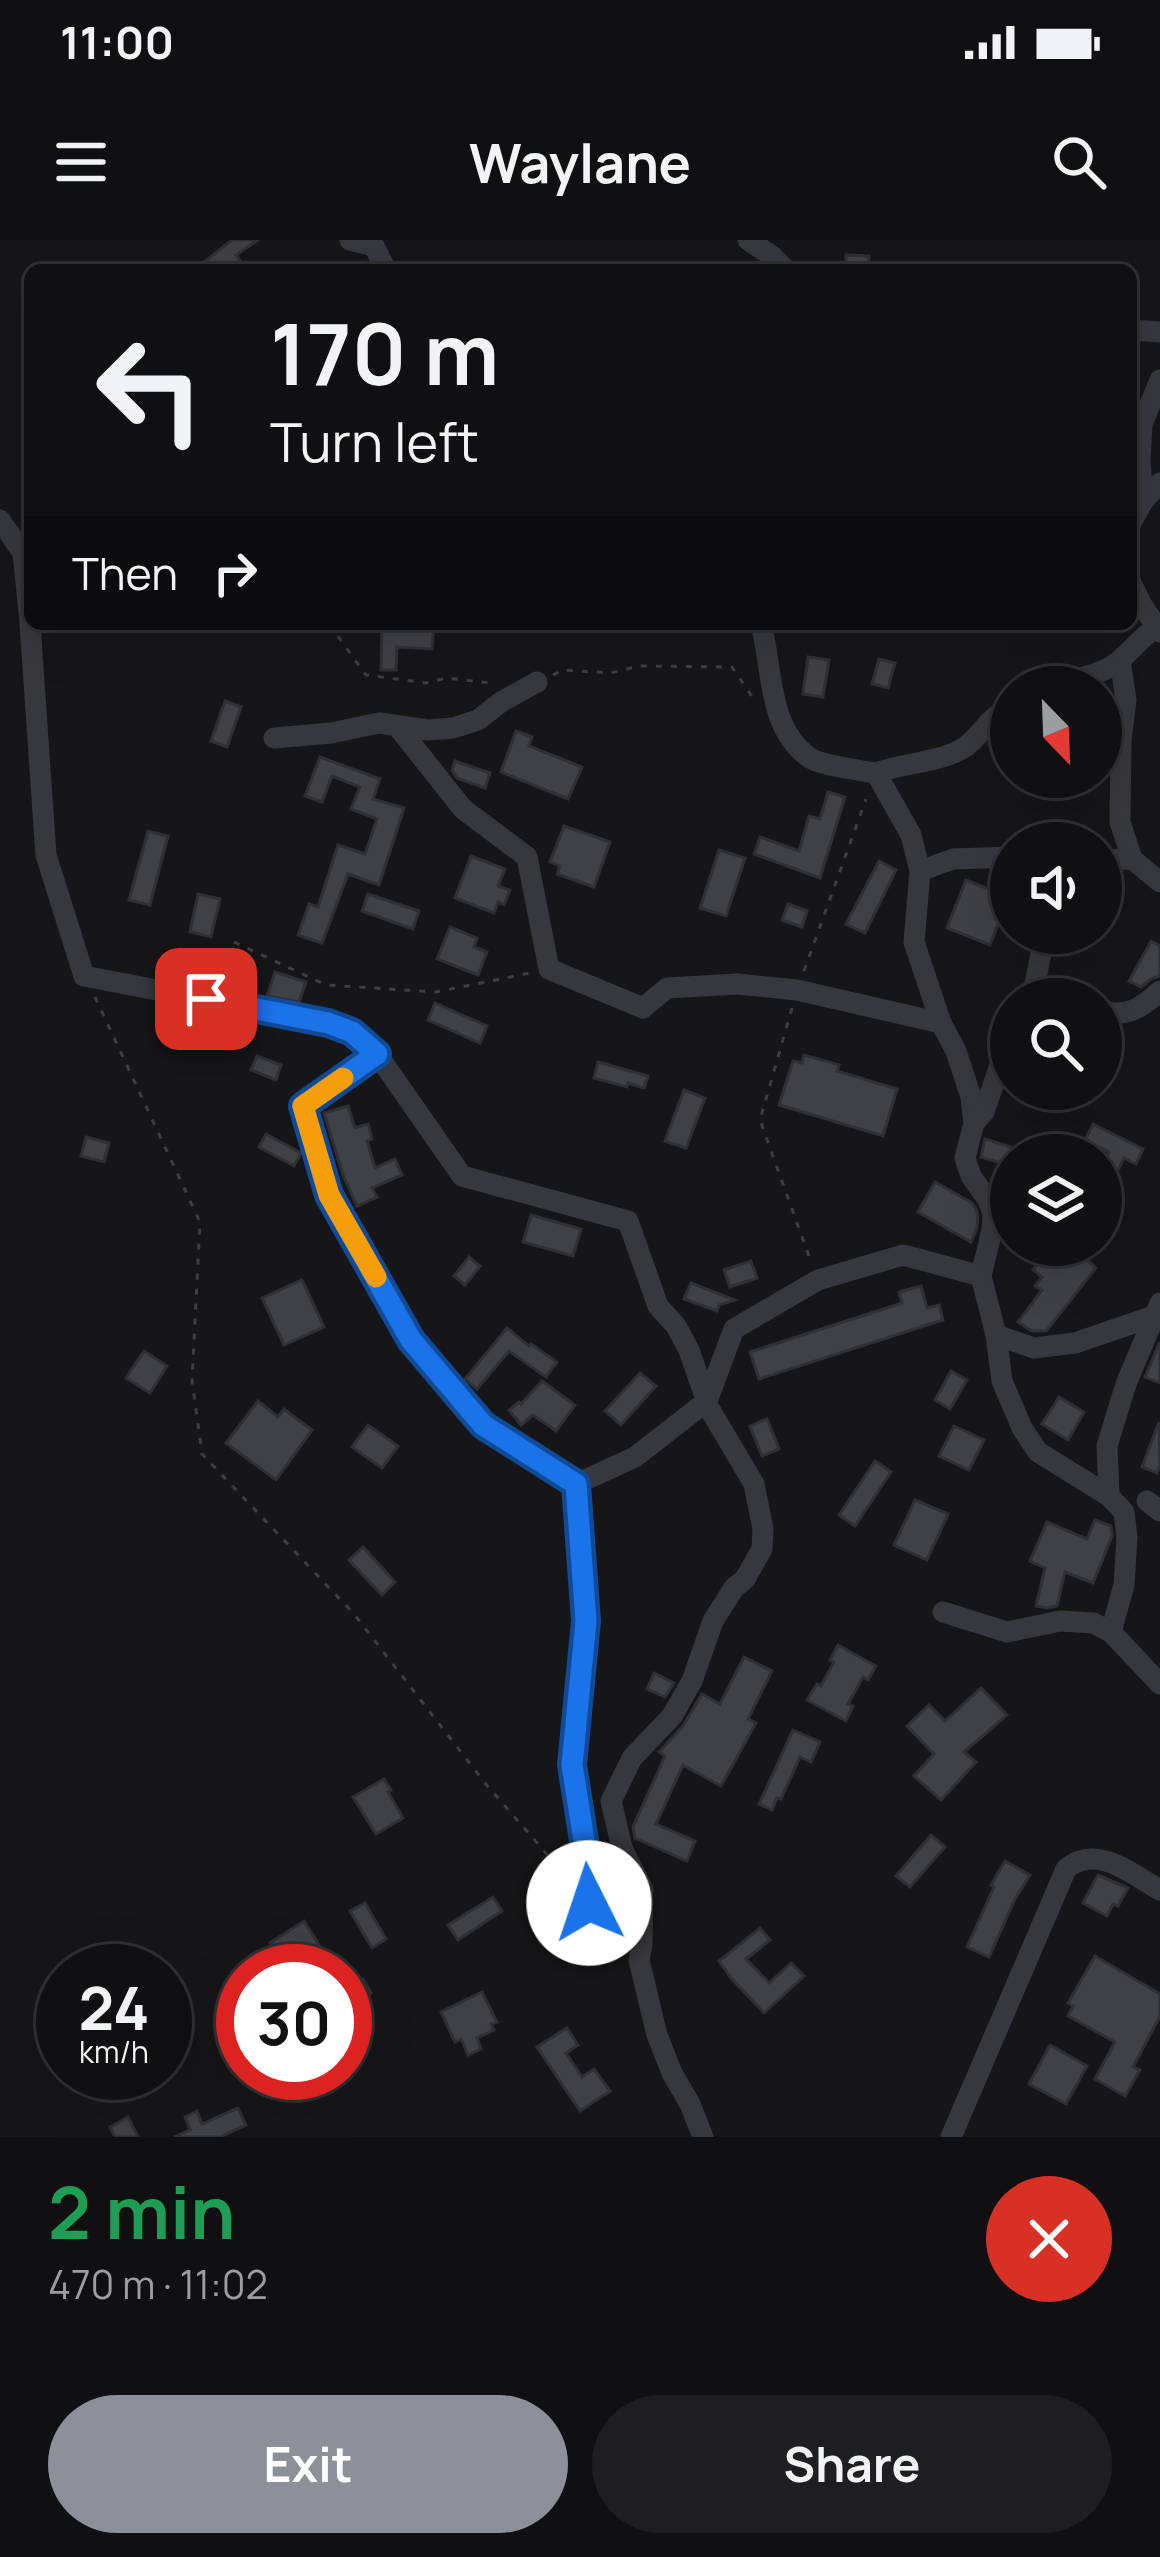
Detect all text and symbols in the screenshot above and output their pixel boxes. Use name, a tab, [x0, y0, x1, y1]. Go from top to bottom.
text: 11:00	[60, 11, 174, 73]
text: Waylane	[469, 125, 691, 199]
icon: menu	[48, 129, 114, 195]
icon: search	[1046, 129, 1112, 195]
text: 170 m	[270, 295, 499, 410]
icon: left	[72, 312, 228, 468]
text: Turn left	[270, 404, 479, 478]
icon: right	[202, 540, 268, 606]
text: Then	[72, 542, 178, 604]
north arrow	[990, 666, 1122, 798]
map controls	[990, 666, 1122, 1266]
button: sound	[990, 822, 1122, 954]
pin	[155, 948, 257, 1050]
icon: arrive	[173, 966, 239, 1032]
button: search	[990, 978, 1122, 1110]
button: layers	[990, 1134, 1122, 1266]
position arrow	[526, 1840, 652, 1966]
speed limit sign: 30	[216, 1944, 372, 2100]
text: 24	[78, 1966, 150, 2048]
text: km/h	[79, 2031, 149, 2072]
text: 2 min	[48, 2162, 235, 2261]
button: close	[986, 2176, 1112, 2302]
text: 470 m · 11:02	[48, 2257, 268, 2311]
button: Exit	[48, 2395, 568, 2533]
button: Share	[592, 2395, 1112, 2533]

